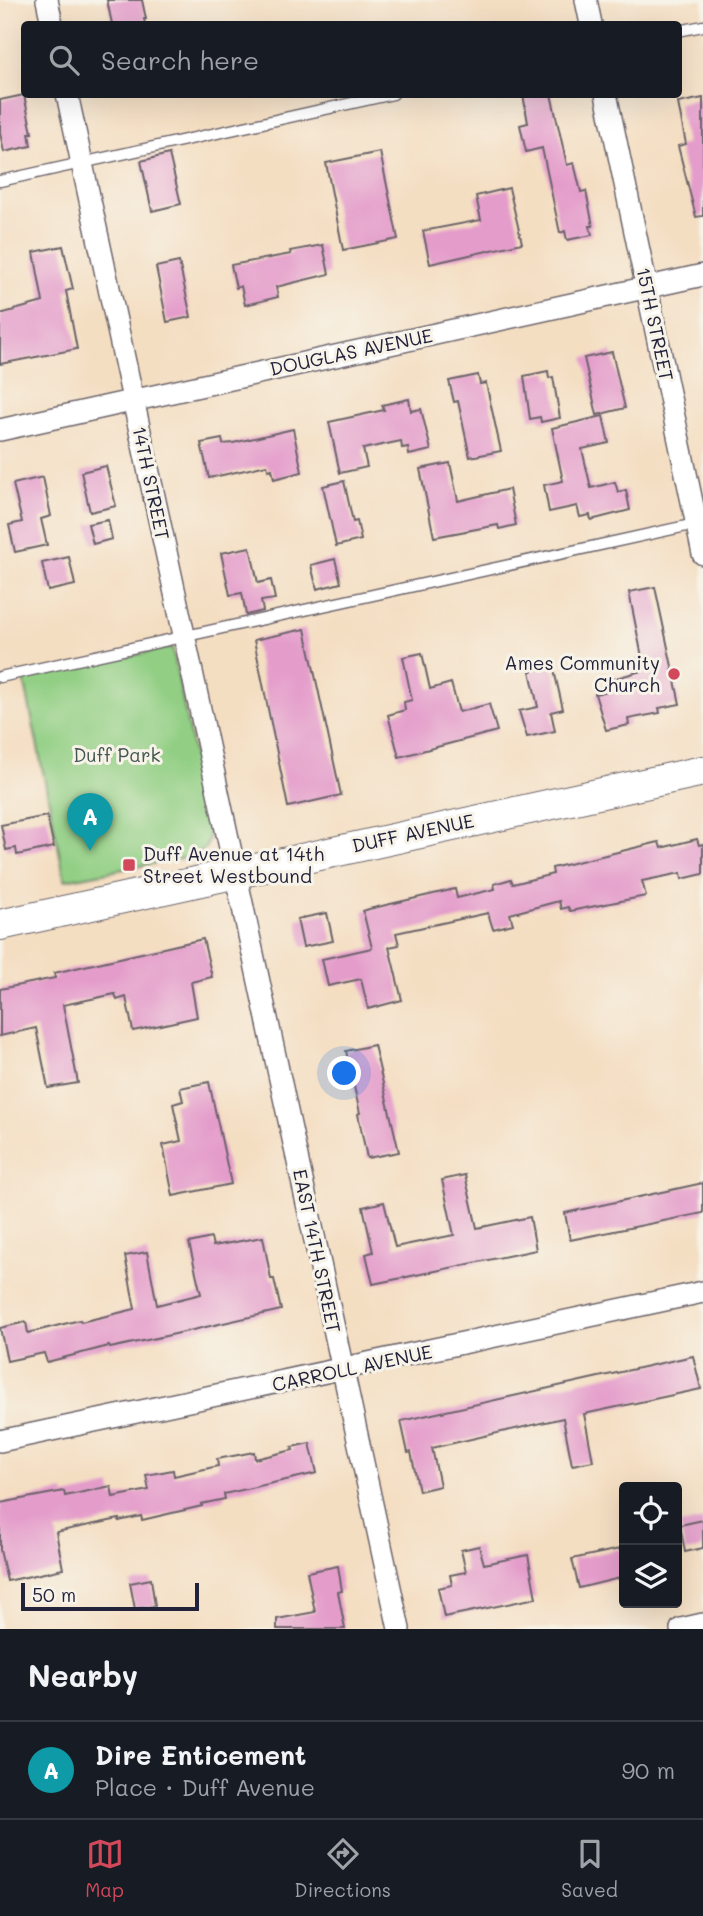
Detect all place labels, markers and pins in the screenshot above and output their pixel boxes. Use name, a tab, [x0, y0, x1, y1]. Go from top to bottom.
place label: Ames Community Church	[505, 650, 660, 697]
marker: Ames Community Church	[666, 666, 682, 682]
pin: A	[67, 793, 113, 851]
place label: Duff Avenue at 14th Street Westbound	[143, 841, 324, 888]
marker: Duff Avenue at 14th Street Westbound	[121, 857, 137, 873]

